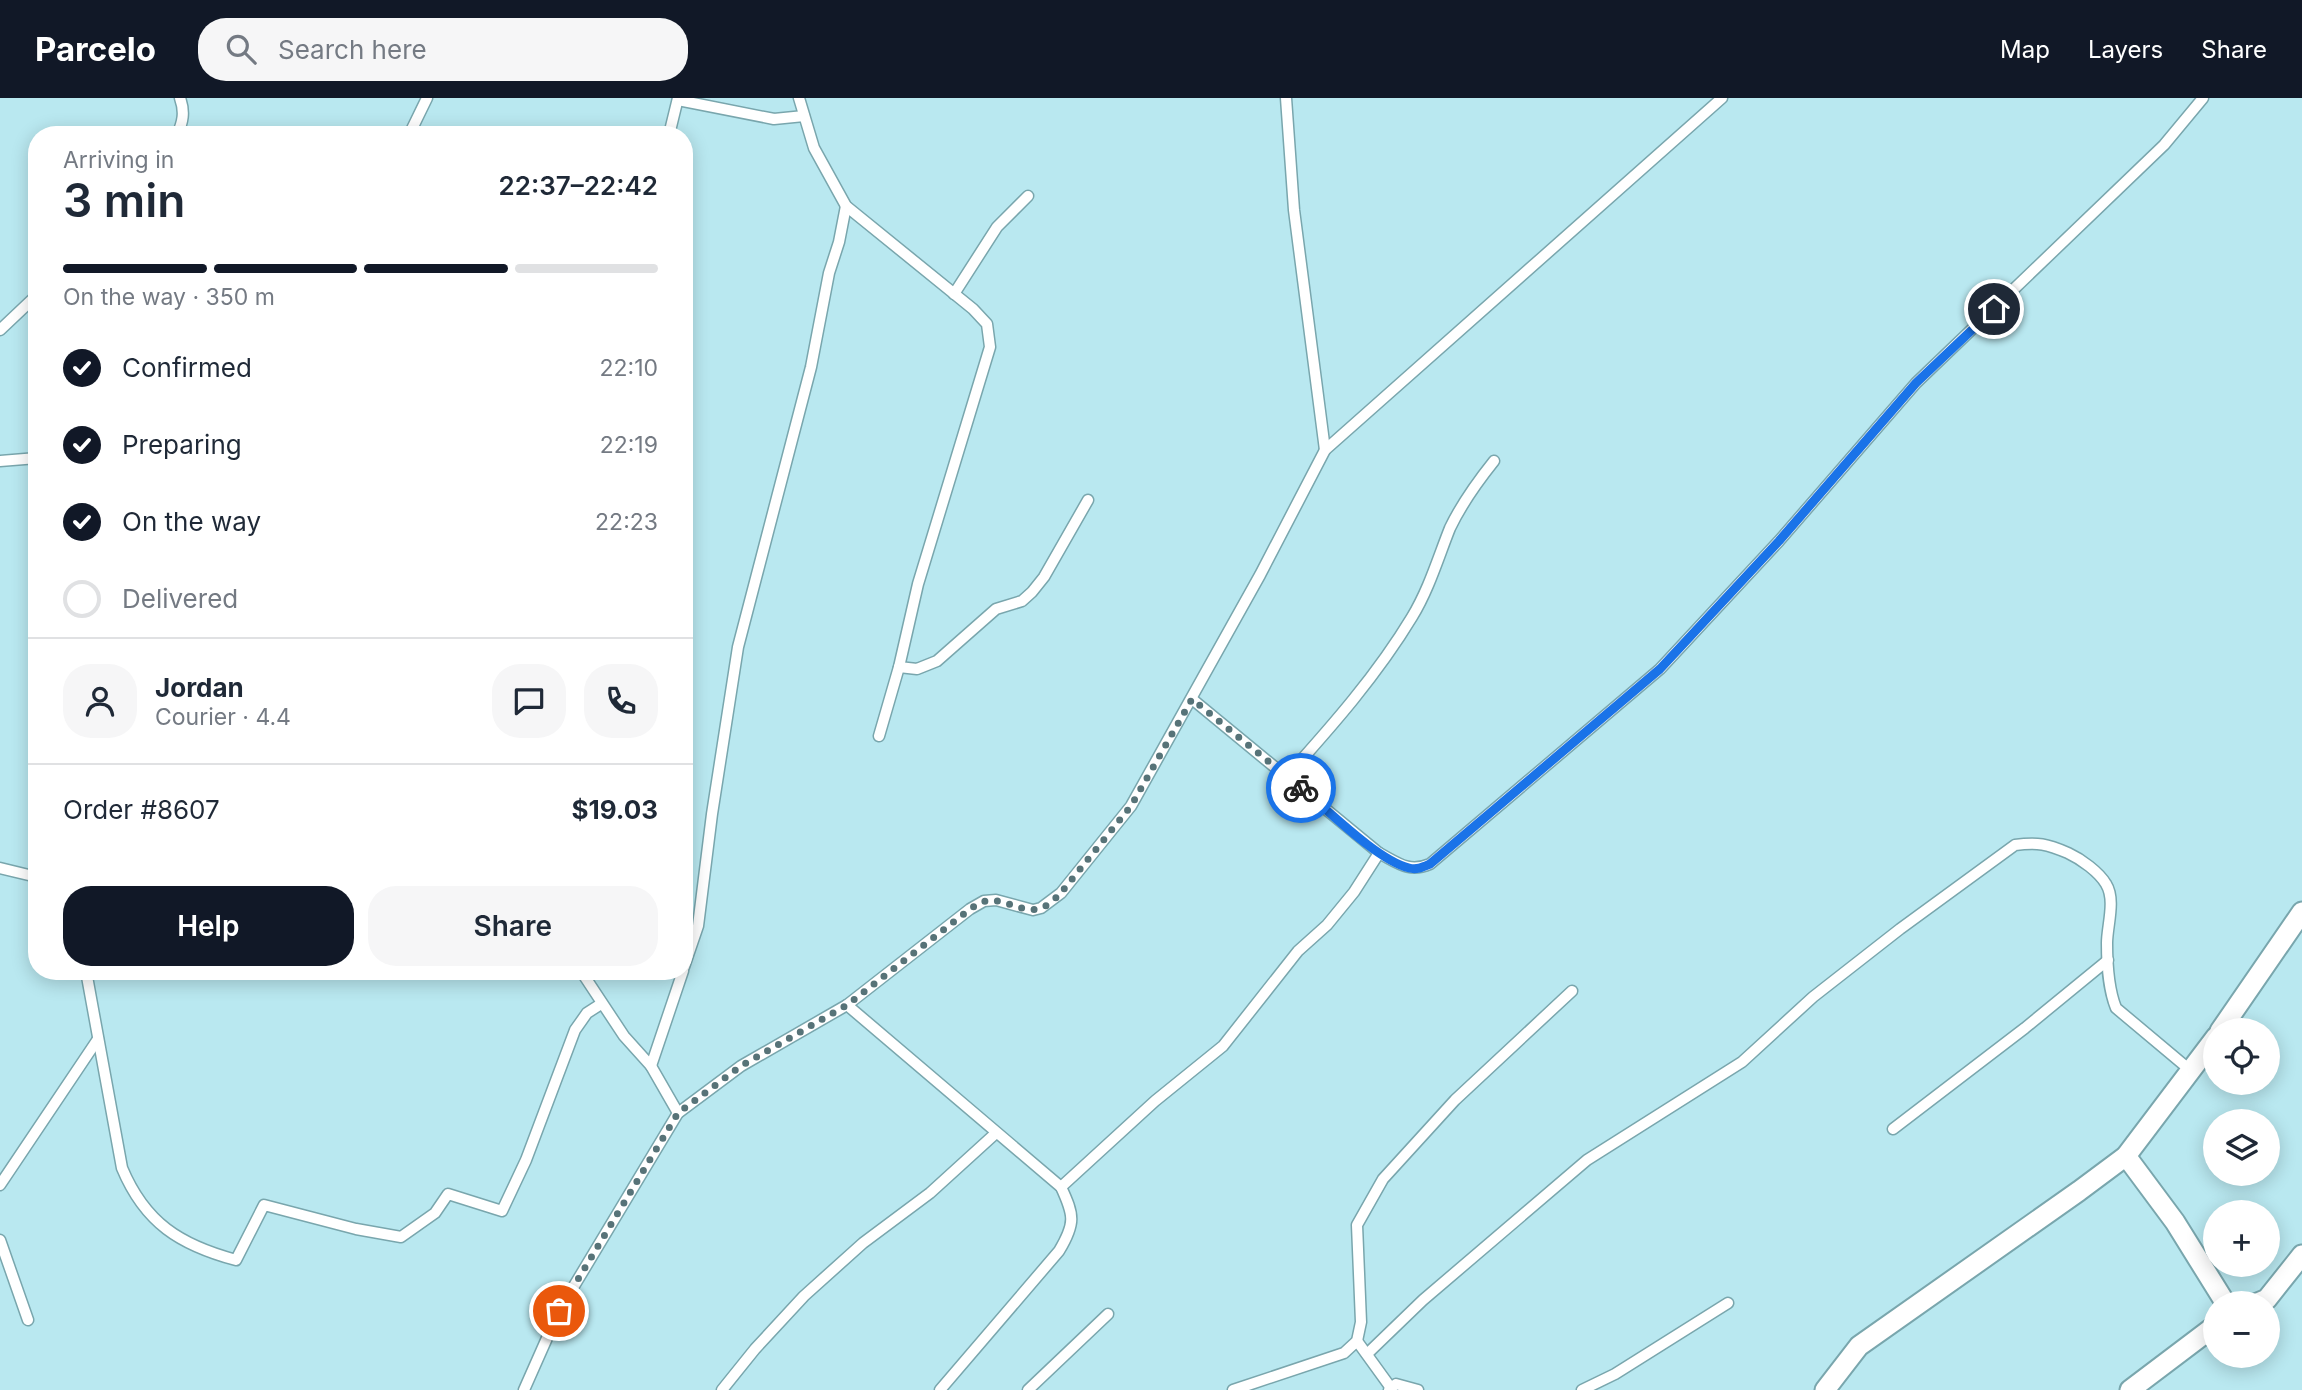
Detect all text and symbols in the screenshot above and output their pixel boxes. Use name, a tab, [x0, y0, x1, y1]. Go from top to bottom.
search box	[198, 18, 688, 81]
text: Parcelo	[35, 29, 156, 69]
icon: search	[222, 30, 260, 68]
text: Search here	[278, 34, 427, 65]
text: Map	[2000, 35, 2050, 64]
text: Layers	[2088, 35, 2163, 64]
text: Share	[2201, 35, 2267, 64]
text: Arriving in	[63, 146, 174, 174]
text: 22:37–22:42	[499, 170, 658, 201]
text: 3 min	[63, 172, 185, 228]
pin	[1964, 279, 2024, 339]
text: On the way · 350 m	[63, 283, 275, 311]
icon: home	[1975, 290, 2013, 328]
icon: check	[63, 349, 101, 387]
text: Confirmed	[122, 352, 252, 383]
text: 22:10	[599, 354, 658, 382]
icon: check	[63, 426, 101, 464]
text: Preparing	[122, 429, 242, 460]
text: 22:19	[600, 431, 658, 459]
icon: check	[63, 503, 101, 541]
text: On the way	[122, 506, 261, 537]
text: 22:23	[595, 508, 658, 536]
text: Delivered	[122, 583, 238, 614]
button: person	[63, 664, 137, 738]
button: chat	[492, 664, 566, 738]
button: phone	[584, 664, 658, 738]
text: Jordan	[155, 672, 244, 703]
text: Courier · 4.4	[155, 703, 291, 731]
courier	[1266, 753, 1336, 823]
icon: bike	[1282, 769, 1320, 807]
text: Order #8607	[63, 794, 220, 825]
text: $19.03	[571, 794, 658, 825]
button: Help	[63, 886, 354, 966]
button: Share	[368, 886, 658, 966]
map controls	[2203, 1018, 2280, 1368]
button: locate	[2203, 1018, 2280, 1095]
button: layers	[2203, 1109, 2280, 1186]
button: +	[2203, 1200, 2280, 1277]
pin	[529, 1281, 589, 1341]
button: −	[2203, 1291, 2280, 1368]
icon: bag	[540, 1292, 578, 1330]

